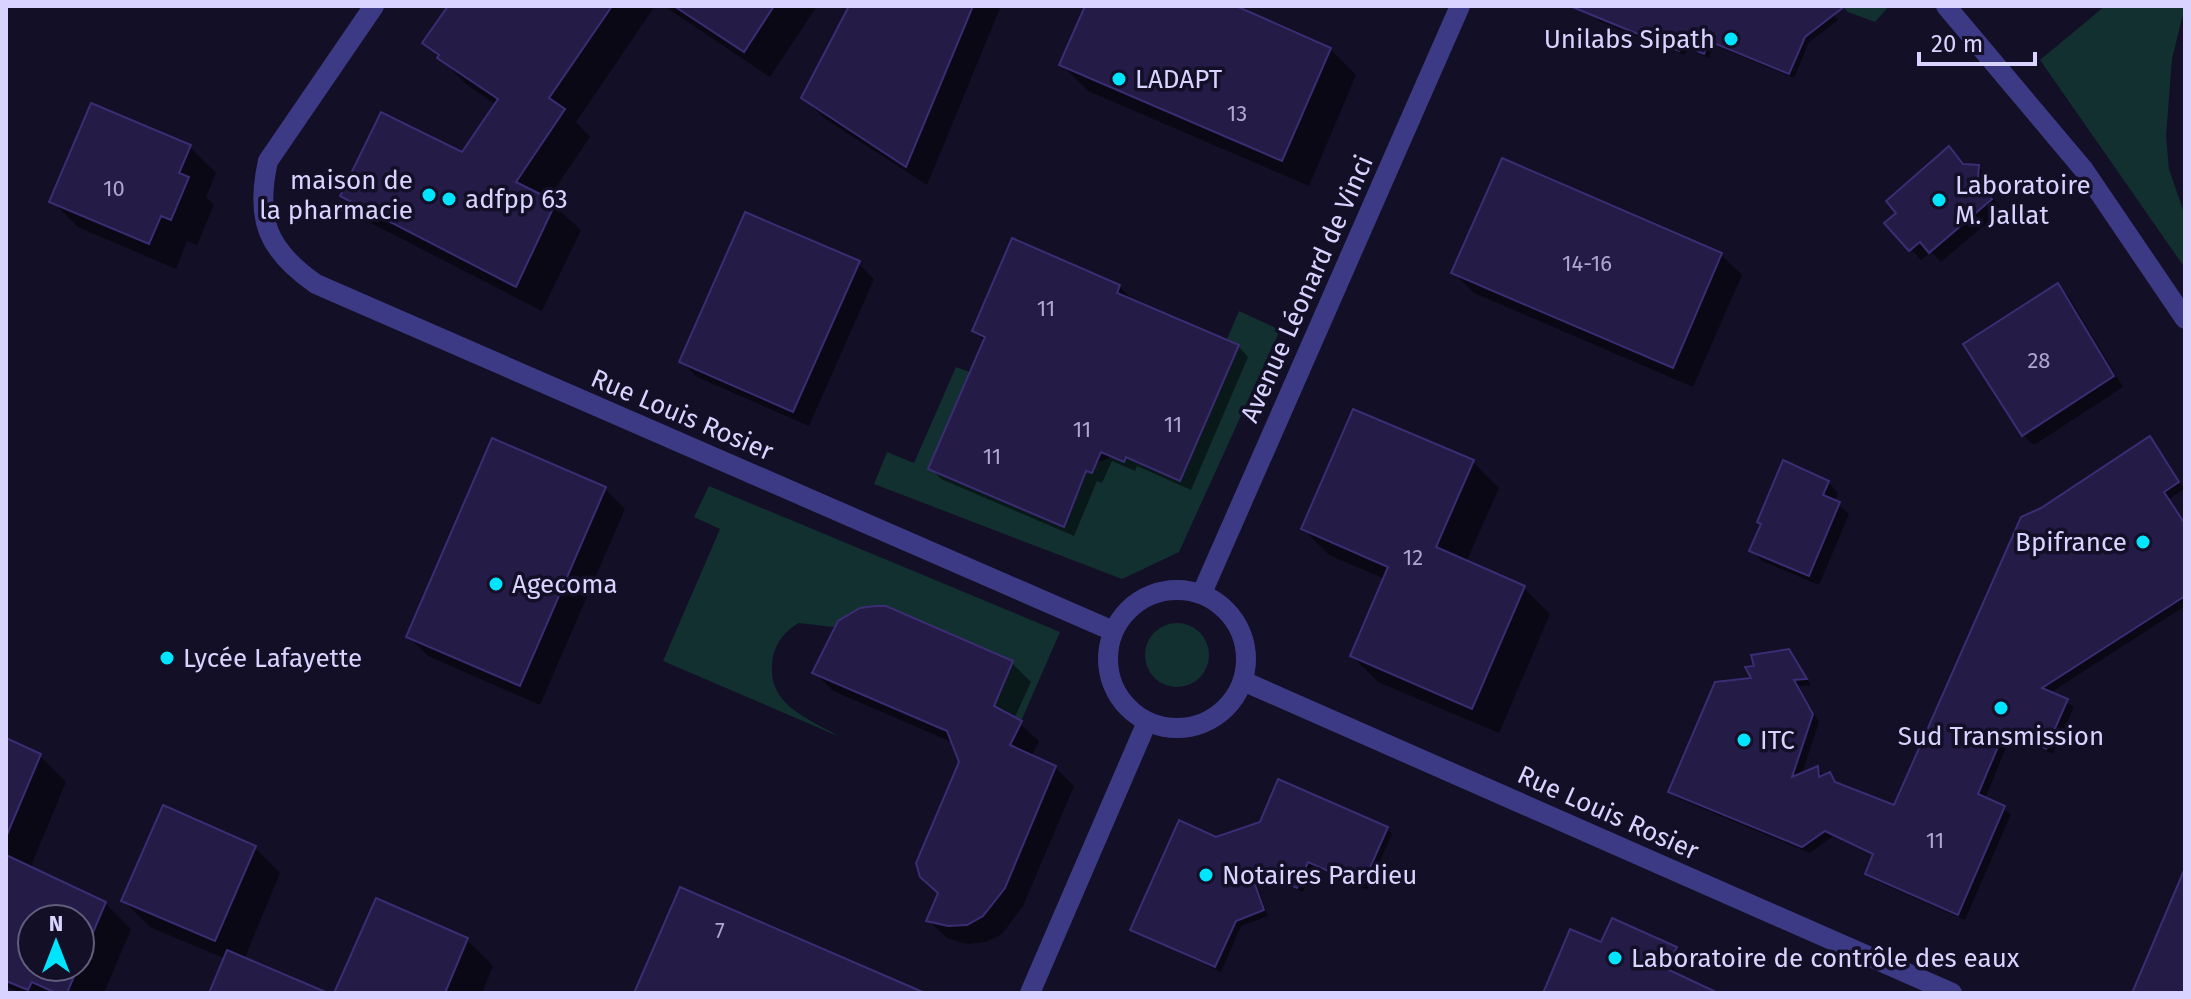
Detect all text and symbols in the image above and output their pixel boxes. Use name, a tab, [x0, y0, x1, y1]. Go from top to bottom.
scale bar	[1919, 16, 2035, 66]
place label: Unilabs Sipath	[1544, 24, 1715, 55]
marker: Unilabs Sipath	[1722, 30, 1740, 48]
text: 20 m	[1931, 30, 1983, 58]
place label: LADAPT	[1135, 64, 1223, 95]
marker: LADAPT	[1110, 70, 1128, 88]
house number: 13	[1227, 100, 1247, 127]
street label: Avenue Léonard de Vinci	[1234, 151, 1380, 427]
place label: maison de la pharmacie	[259, 165, 413, 226]
place label: Laboratoire M. Jallat	[1955, 170, 2091, 231]
house number: 10	[103, 175, 125, 202]
place label: adfpp 63	[465, 184, 568, 215]
marker: maison de la pharmacie	[420, 186, 438, 204]
marker: adfpp 63	[440, 190, 458, 208]
marker: Laboratoire M. Jallat	[1930, 191, 1948, 209]
house number: 14-16	[1562, 250, 1612, 277]
house number: 11	[1037, 295, 1055, 322]
house number: 28	[2027, 347, 2051, 374]
street label: Rue Louis Rosier	[586, 363, 778, 467]
house number: 11	[1164, 411, 1182, 438]
house number: 11	[1073, 416, 1091, 443]
house number: 11	[983, 443, 1001, 470]
place label: Bpifrance	[2015, 527, 2127, 558]
marker: Bpifrance	[2134, 533, 2152, 551]
house number: 12	[1403, 544, 1423, 571]
place label: Agecoma	[512, 569, 618, 600]
marker: Agecoma	[487, 575, 505, 593]
place label: Lycée Lafayette	[183, 643, 362, 674]
marker: Lycée Lafayette	[158, 649, 176, 667]
marker: Sud Transmission	[1992, 699, 2010, 717]
place label: Sud Transmission	[1898, 721, 2104, 752]
place label: ITC	[1760, 725, 1795, 756]
marker: ITC	[1735, 731, 1753, 749]
street label: Rue Louis Rosier	[1513, 759, 1703, 867]
house number: 11	[1926, 827, 1944, 854]
place label: Notaires Pardieu	[1222, 860, 1417, 891]
marker: Notaires Pardieu	[1197, 866, 1215, 884]
north arrow	[16, 903, 96, 983]
text: N	[49, 910, 63, 937]
house number: 7	[715, 917, 725, 944]
place label: Laboratoire de contrôle des eaux	[1631, 943, 2020, 974]
marker: Laboratoire de contrôle des eaux	[1606, 949, 1624, 967]

